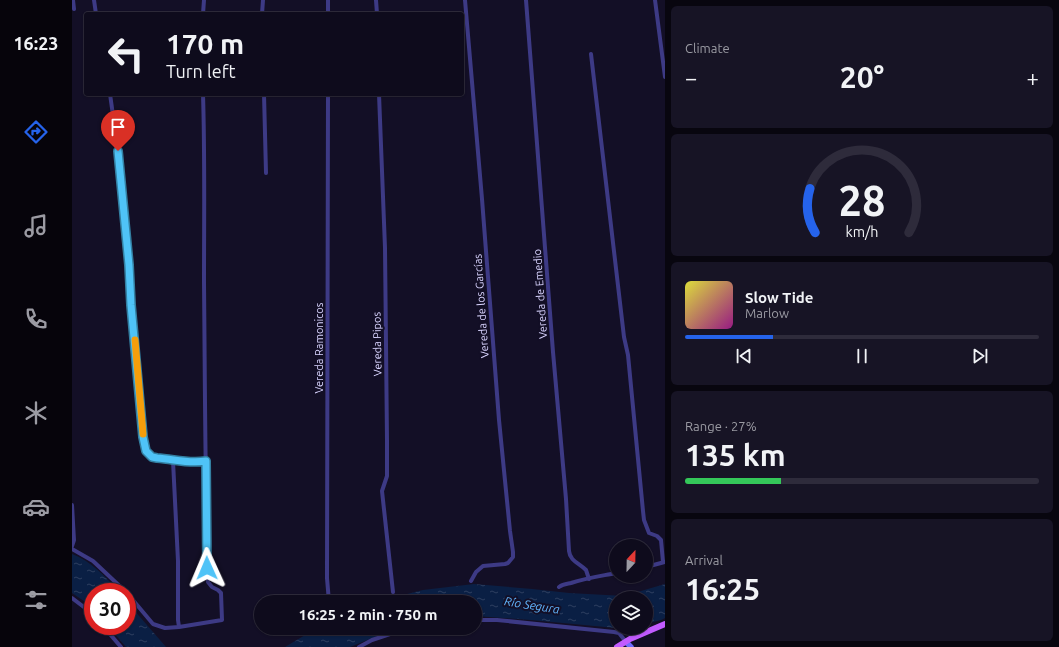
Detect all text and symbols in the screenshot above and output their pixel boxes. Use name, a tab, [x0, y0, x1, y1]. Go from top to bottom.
icon: left	[100, 28, 152, 80]
text: 170 m	[166, 28, 244, 59]
text: 16:23	[13, 33, 59, 53]
text: Climate	[685, 41, 730, 55]
text: 20°	[840, 60, 884, 94]
text: Turn left	[166, 61, 236, 81]
text: −	[685, 65, 697, 90]
text: +	[1027, 65, 1039, 90]
pin	[101, 110, 135, 151]
icon: arrive	[107, 116, 129, 138]
icon: directions	[22, 118, 50, 146]
text: 28	[839, 177, 885, 224]
icon: music	[22, 212, 50, 240]
text: km/h	[846, 224, 878, 240]
street label: Vereda de Emedio	[531, 249, 549, 339]
street label: Vereda de los Garcías	[471, 253, 491, 359]
text: Slow Tide	[745, 289, 813, 306]
street label: Vereda Ramonicos	[313, 302, 325, 394]
icon: phone	[22, 305, 50, 333]
text: Marlow	[745, 306, 789, 320]
street label: Vereda Pipos	[370, 311, 384, 376]
icon: previous	[733, 345, 755, 367]
icon: pause	[851, 345, 873, 367]
icon: next	[969, 345, 991, 367]
icon: climate	[22, 399, 50, 427]
text: Range · 27%	[685, 419, 757, 433]
text: 135 km	[685, 438, 786, 472]
icon: car	[22, 493, 50, 521]
north arrow	[609, 539, 653, 583]
map controls	[609, 539, 653, 635]
position arrow	[186, 547, 228, 589]
text: Arrival	[685, 553, 723, 567]
text: 16:25	[685, 572, 760, 606]
speed limit sign: 30	[84, 583, 136, 635]
icon: filters	[22, 586, 50, 614]
button: layers	[609, 591, 653, 635]
water label: Río Segura	[503, 594, 561, 616]
text: 16:25 · 2 min · 750 m	[299, 606, 437, 623]

